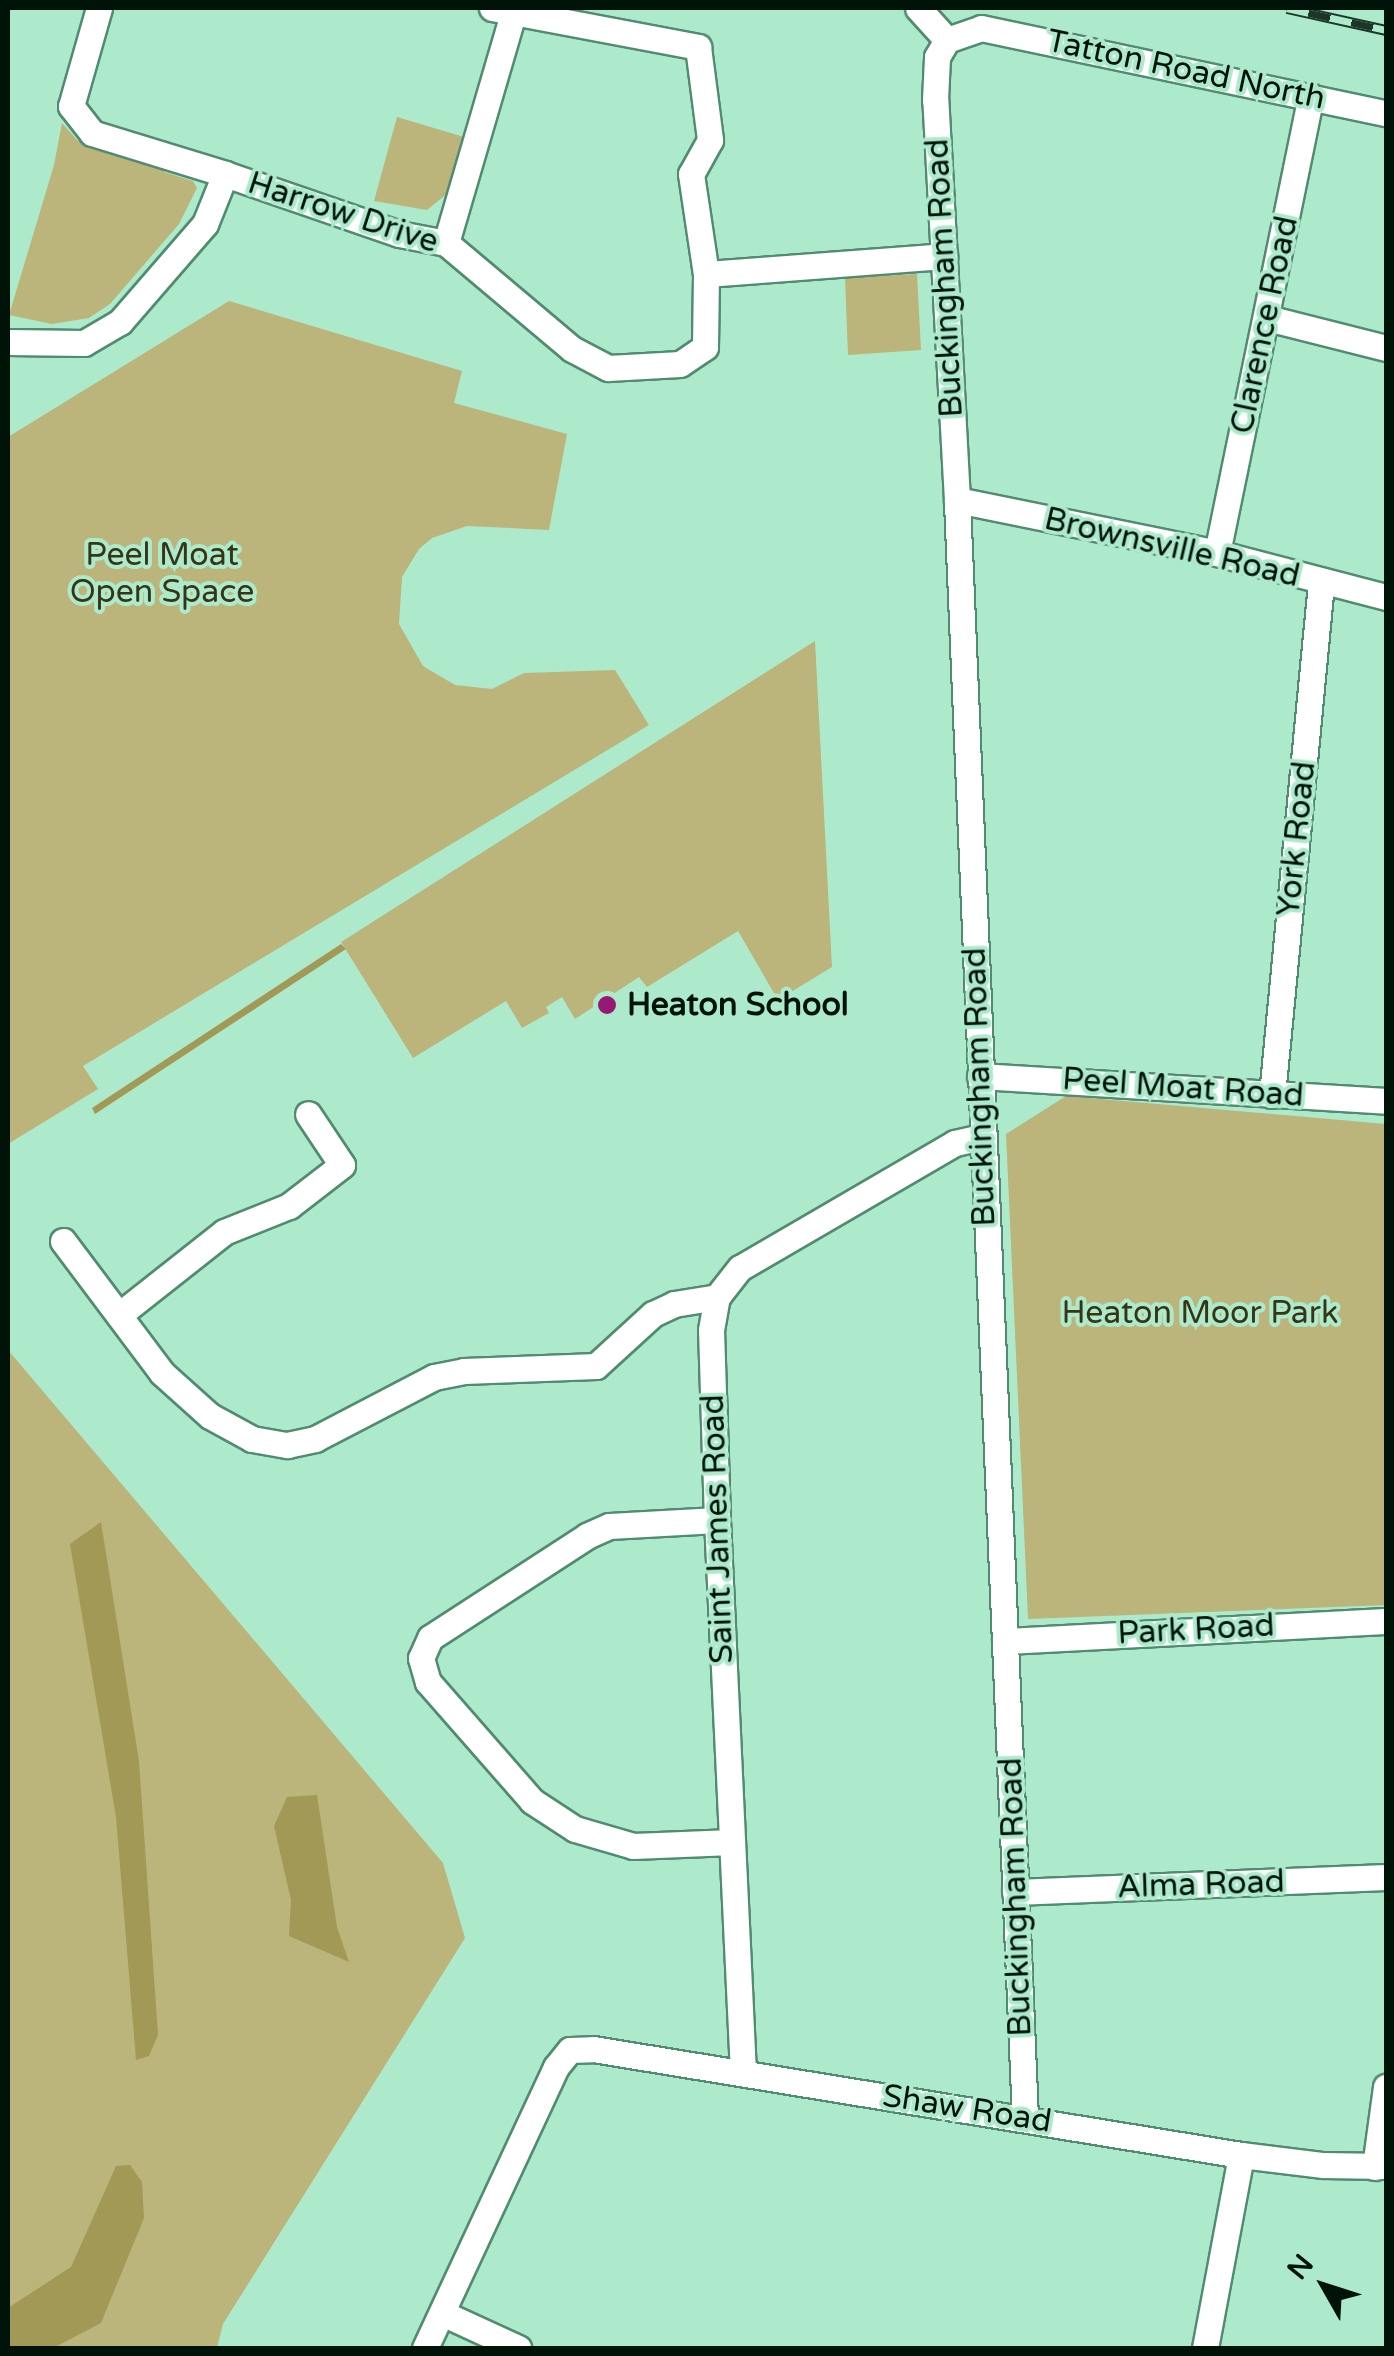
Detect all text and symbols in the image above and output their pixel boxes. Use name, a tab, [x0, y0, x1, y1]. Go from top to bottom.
street label: Tatton Road North	[1043, 22, 1329, 118]
street label: Buckingham Road	[919, 138, 971, 418]
street label: Harrow Drive	[243, 164, 443, 262]
street label: Clarence Road	[1223, 213, 1307, 437]
street label: Brownsville Road	[1041, 500, 1303, 596]
park label: Peel Moat Open Space	[70, 537, 254, 612]
street label: York Road	[1270, 759, 1324, 919]
street label: Buckingham Road	[956, 947, 1004, 1227]
place label: Heaton School	[627, 986, 849, 1024]
marker: Heaton School	[596, 994, 618, 1016]
street label: Peel Moat Road	[1061, 1060, 1305, 1116]
park label: Heaton Moor Park	[1062, 1294, 1338, 1332]
street label: Saint James Road	[694, 1394, 742, 1664]
street label: Park Road	[1117, 1607, 1275, 1653]
street label: Buckingham Road	[992, 1757, 1040, 2037]
street label: Alma Road	[1117, 1863, 1285, 1907]
street label: Shaw Road	[880, 2077, 1054, 2141]
north arrow	[1274, 2236, 1374, 2336]
text: N	[1280, 2248, 1321, 2287]

